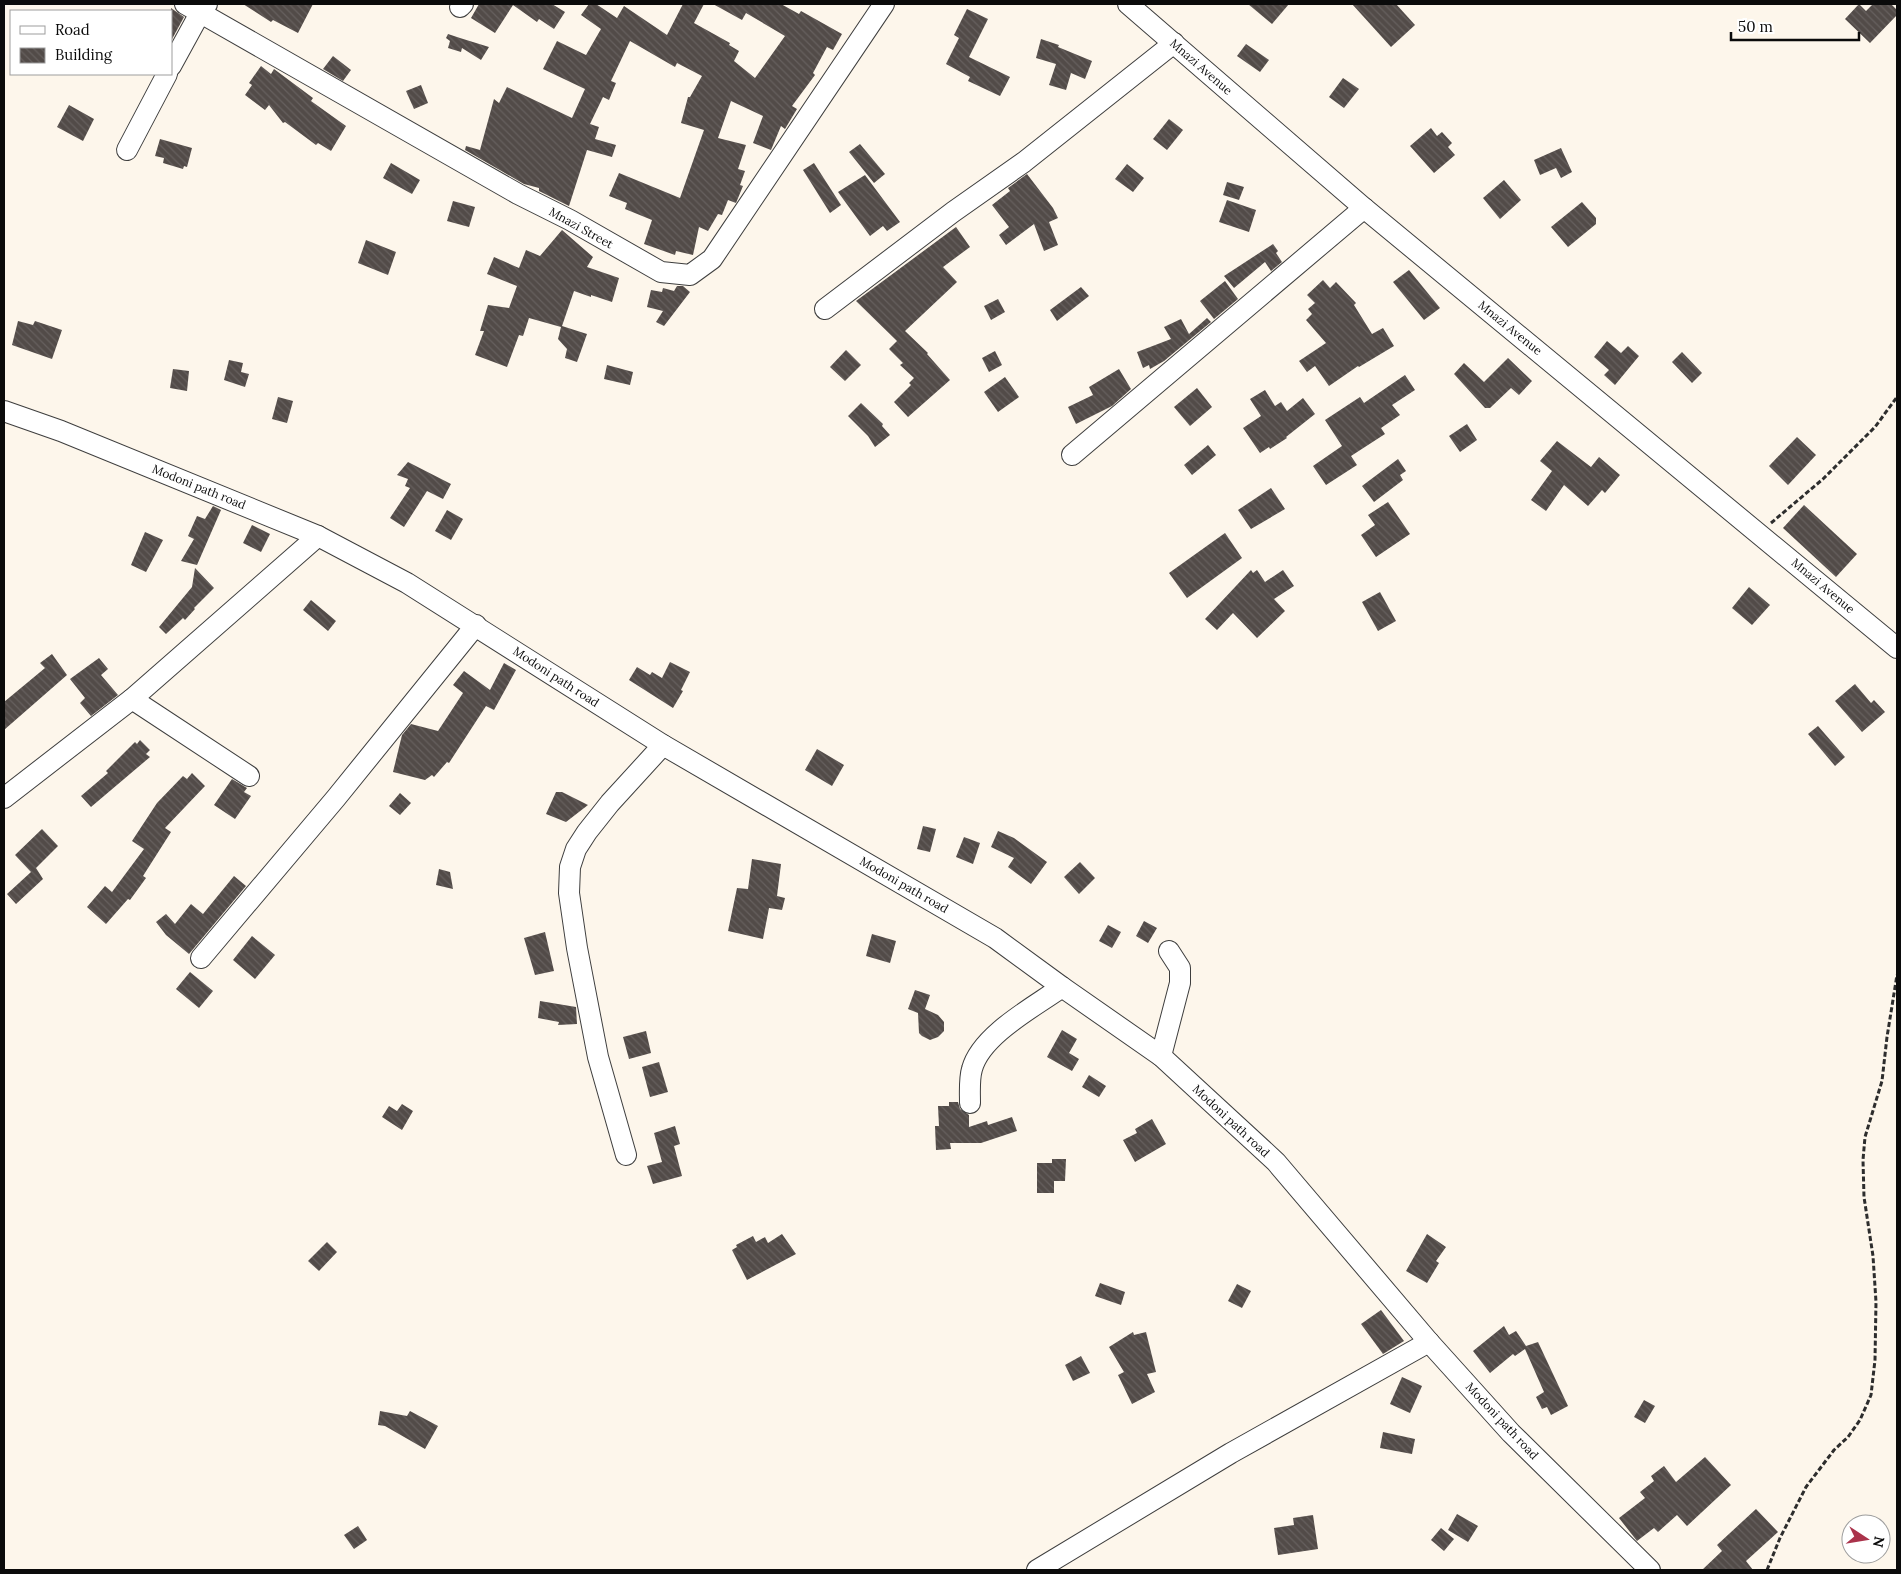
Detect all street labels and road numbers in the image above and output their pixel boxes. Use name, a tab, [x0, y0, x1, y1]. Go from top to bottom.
street label: Mnazi Avenue	[1167, 35, 1236, 98]
street label: Mnazi Street	[546, 204, 616, 252]
street label: Mnazi Avenue	[1475, 297, 1546, 358]
street label: Modoni path road	[150, 461, 248, 512]
street label: Mnazi Avenue	[1789, 555, 1858, 617]
street label: Modoni path road	[510, 643, 602, 710]
street label: Modoni path road	[857, 853, 951, 916]
street label: Modoni path road	[1190, 1081, 1273, 1160]
street label: Modoni path road	[1463, 1379, 1542, 1462]

